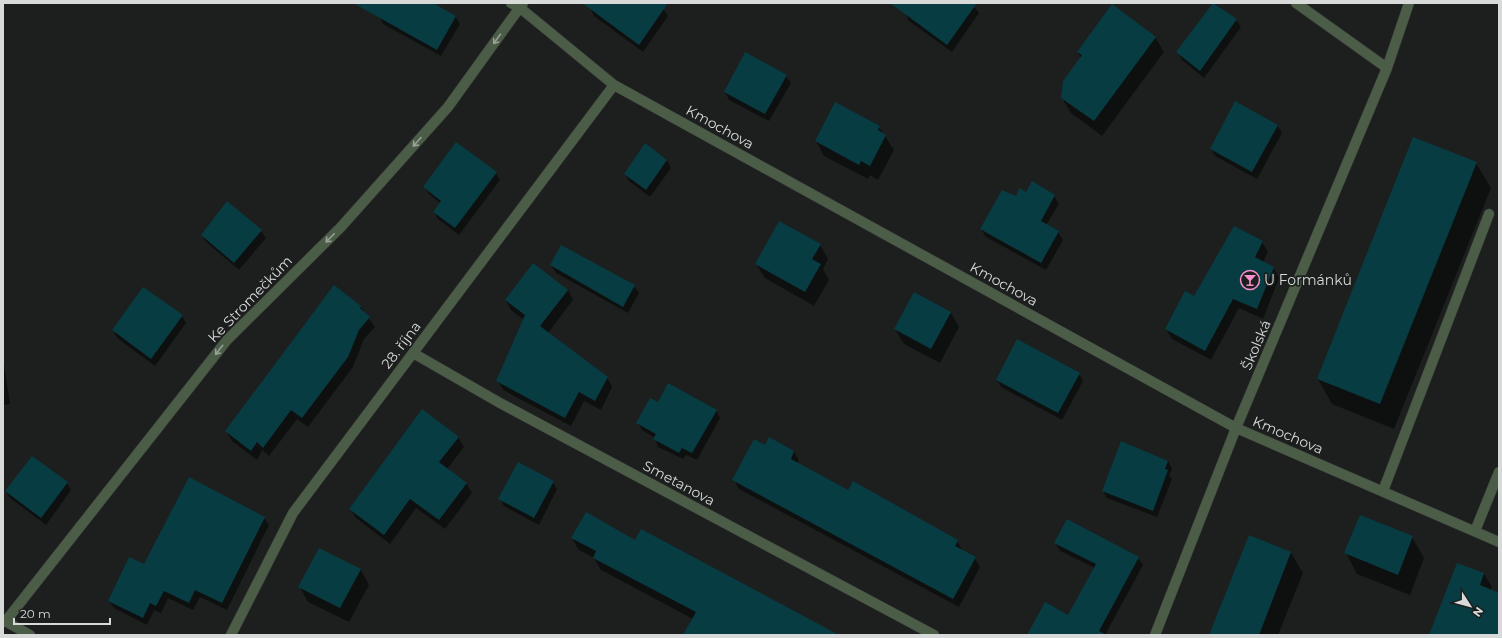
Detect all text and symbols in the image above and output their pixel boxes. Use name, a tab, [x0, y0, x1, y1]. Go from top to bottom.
one-way arrow	[492, 33, 501, 44]
street label: Kmochova	[683, 101, 757, 153]
one-way arrow	[413, 136, 422, 146]
one-way arrow	[325, 233, 335, 243]
street label: Ke Stromečkům	[204, 252, 296, 346]
street label: Kmochova	[967, 258, 1041, 310]
bar icon: U Formánků	[1239, 269, 1261, 291]
place label: U Formánků	[1264, 271, 1352, 289]
street label: Školská	[1237, 317, 1275, 373]
street label: 28. října	[377, 318, 425, 372]
one-way arrow	[215, 345, 223, 356]
street label: Kmochova	[1250, 412, 1326, 458]
street label: Smetanova	[640, 456, 718, 510]
north arrow	[1450, 586, 1490, 626]
scale bar	[14, 600, 110, 626]
text: N	[1470, 604, 1486, 620]
text: 20 m	[20, 606, 51, 621]

